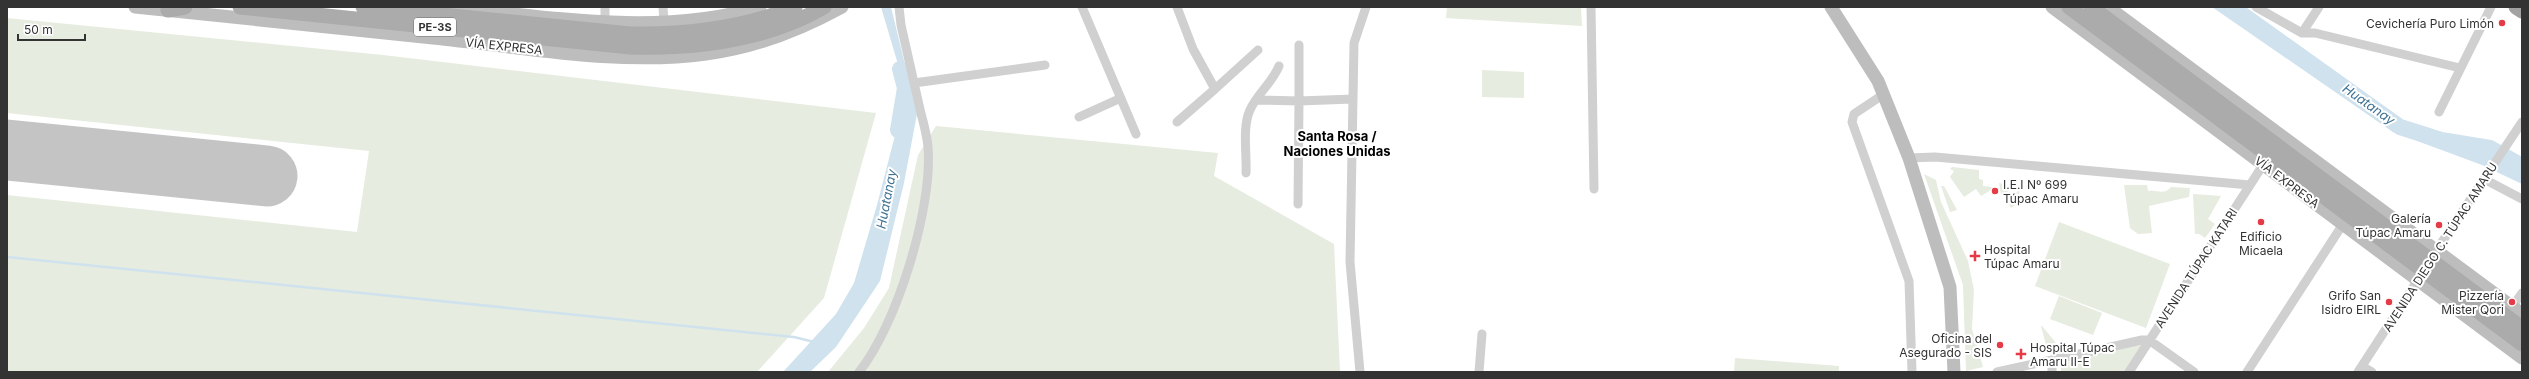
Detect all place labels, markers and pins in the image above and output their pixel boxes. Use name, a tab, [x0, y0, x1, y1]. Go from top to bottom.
place label: Cevichería Puro Limón	[2366, 16, 2494, 31]
marker: Cevichería Puro Limón	[2497, 18, 2507, 28]
place label: I.E.I Nº 699 Túpac Amaru	[2003, 177, 2079, 206]
marker: I.E.I Nº 699 Túpac Amaru	[1990, 186, 2000, 196]
place label: Galería Túpac Amaru	[2355, 211, 2431, 240]
marker: Edificio Micaela	[2256, 217, 2266, 227]
marker: Galería Túpac Amaru	[2434, 220, 2444, 230]
place label: Edificio Micaela	[2239, 229, 2283, 258]
place label: Hospital Túpac Amaru	[1984, 242, 2060, 271]
marker: Hospital Túpac Amaru	[1969, 250, 1981, 262]
place label: Grifo San Isidro EIRL	[2321, 288, 2381, 317]
place label: Pizzería Mister Qori	[2441, 288, 2504, 317]
marker: Grifo San Isidro EIRL	[2384, 297, 2394, 307]
marker: Pizzería Mister Qori	[2507, 297, 2517, 307]
place label: Oficina del Asegurado - SIS	[1899, 331, 1992, 360]
marker: Oficina del Asegurado - SIS	[1995, 340, 2005, 350]
place label: Hospital Túpac Amaru II-E	[2030, 340, 2115, 369]
marker: Hospital Túpac Amaru II-E	[2015, 348, 2027, 360]

